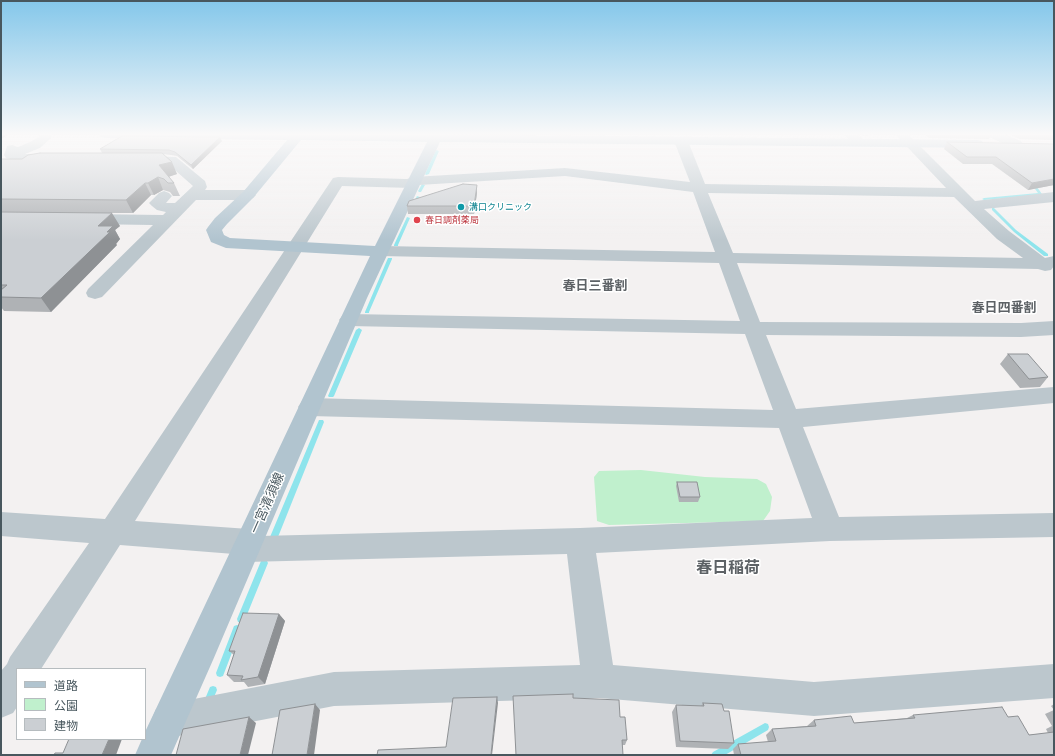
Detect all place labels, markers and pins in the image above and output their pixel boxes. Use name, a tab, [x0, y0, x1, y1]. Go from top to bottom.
marker: 溝口クリニック	[456, 202, 466, 212]
place label: 溝口クリニック	[469, 202, 532, 212]
marker: 春日調剤薬局	[412, 215, 422, 225]
place label: 春日調剤薬局	[425, 215, 479, 225]

